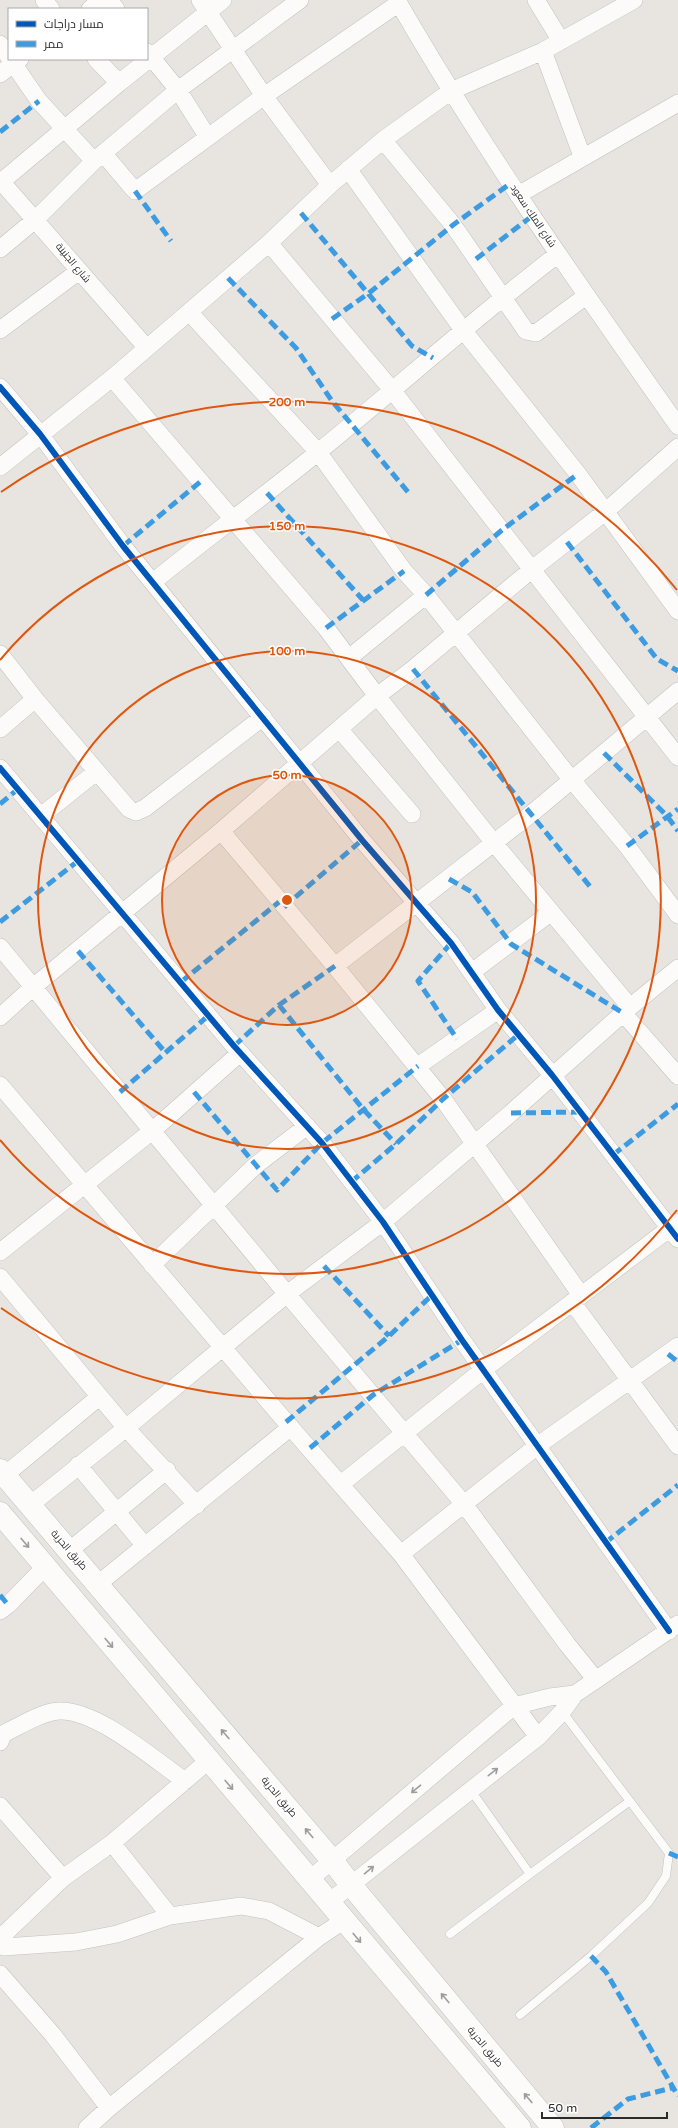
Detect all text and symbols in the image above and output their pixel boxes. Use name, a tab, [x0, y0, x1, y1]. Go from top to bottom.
legend	[8, 8, 148, 60]
text: مسار دراجات	[44, 17, 104, 31]
text: ممر	[43, 37, 63, 51]
street label: شارع الملك سعود	[508, 182, 558, 250]
street label: شارع الجنينة	[53, 241, 93, 285]
text: 200 m	[269, 395, 305, 409]
text: 150 m	[269, 519, 305, 533]
text: 100 m	[269, 644, 305, 658]
text: 50 m	[272, 768, 302, 782]
centre of rings	[280, 893, 294, 907]
street label: طريق الحرية	[48, 1528, 90, 1572]
one-way arrow	[21, 1538, 30, 1549]
one-way arrow	[104, 1637, 113, 1648]
one-way arrow	[220, 1728, 229, 1739]
one-way arrow	[487, 1768, 498, 1776]
street label: طريق الحرية	[259, 1774, 299, 1820]
one-way arrow	[224, 1780, 233, 1790]
one-way arrow	[411, 1784, 422, 1793]
one-way arrow	[304, 1827, 313, 1838]
one-way arrow	[364, 1866, 374, 1875]
one-way arrow	[353, 1933, 362, 1943]
one-way arrow	[440, 1993, 449, 2004]
street label: طريق الحرية	[465, 2024, 505, 2070]
one-way arrow	[523, 2093, 532, 2103]
scale bar	[542, 2094, 667, 2120]
text: 50 m	[548, 2101, 577, 2115]

